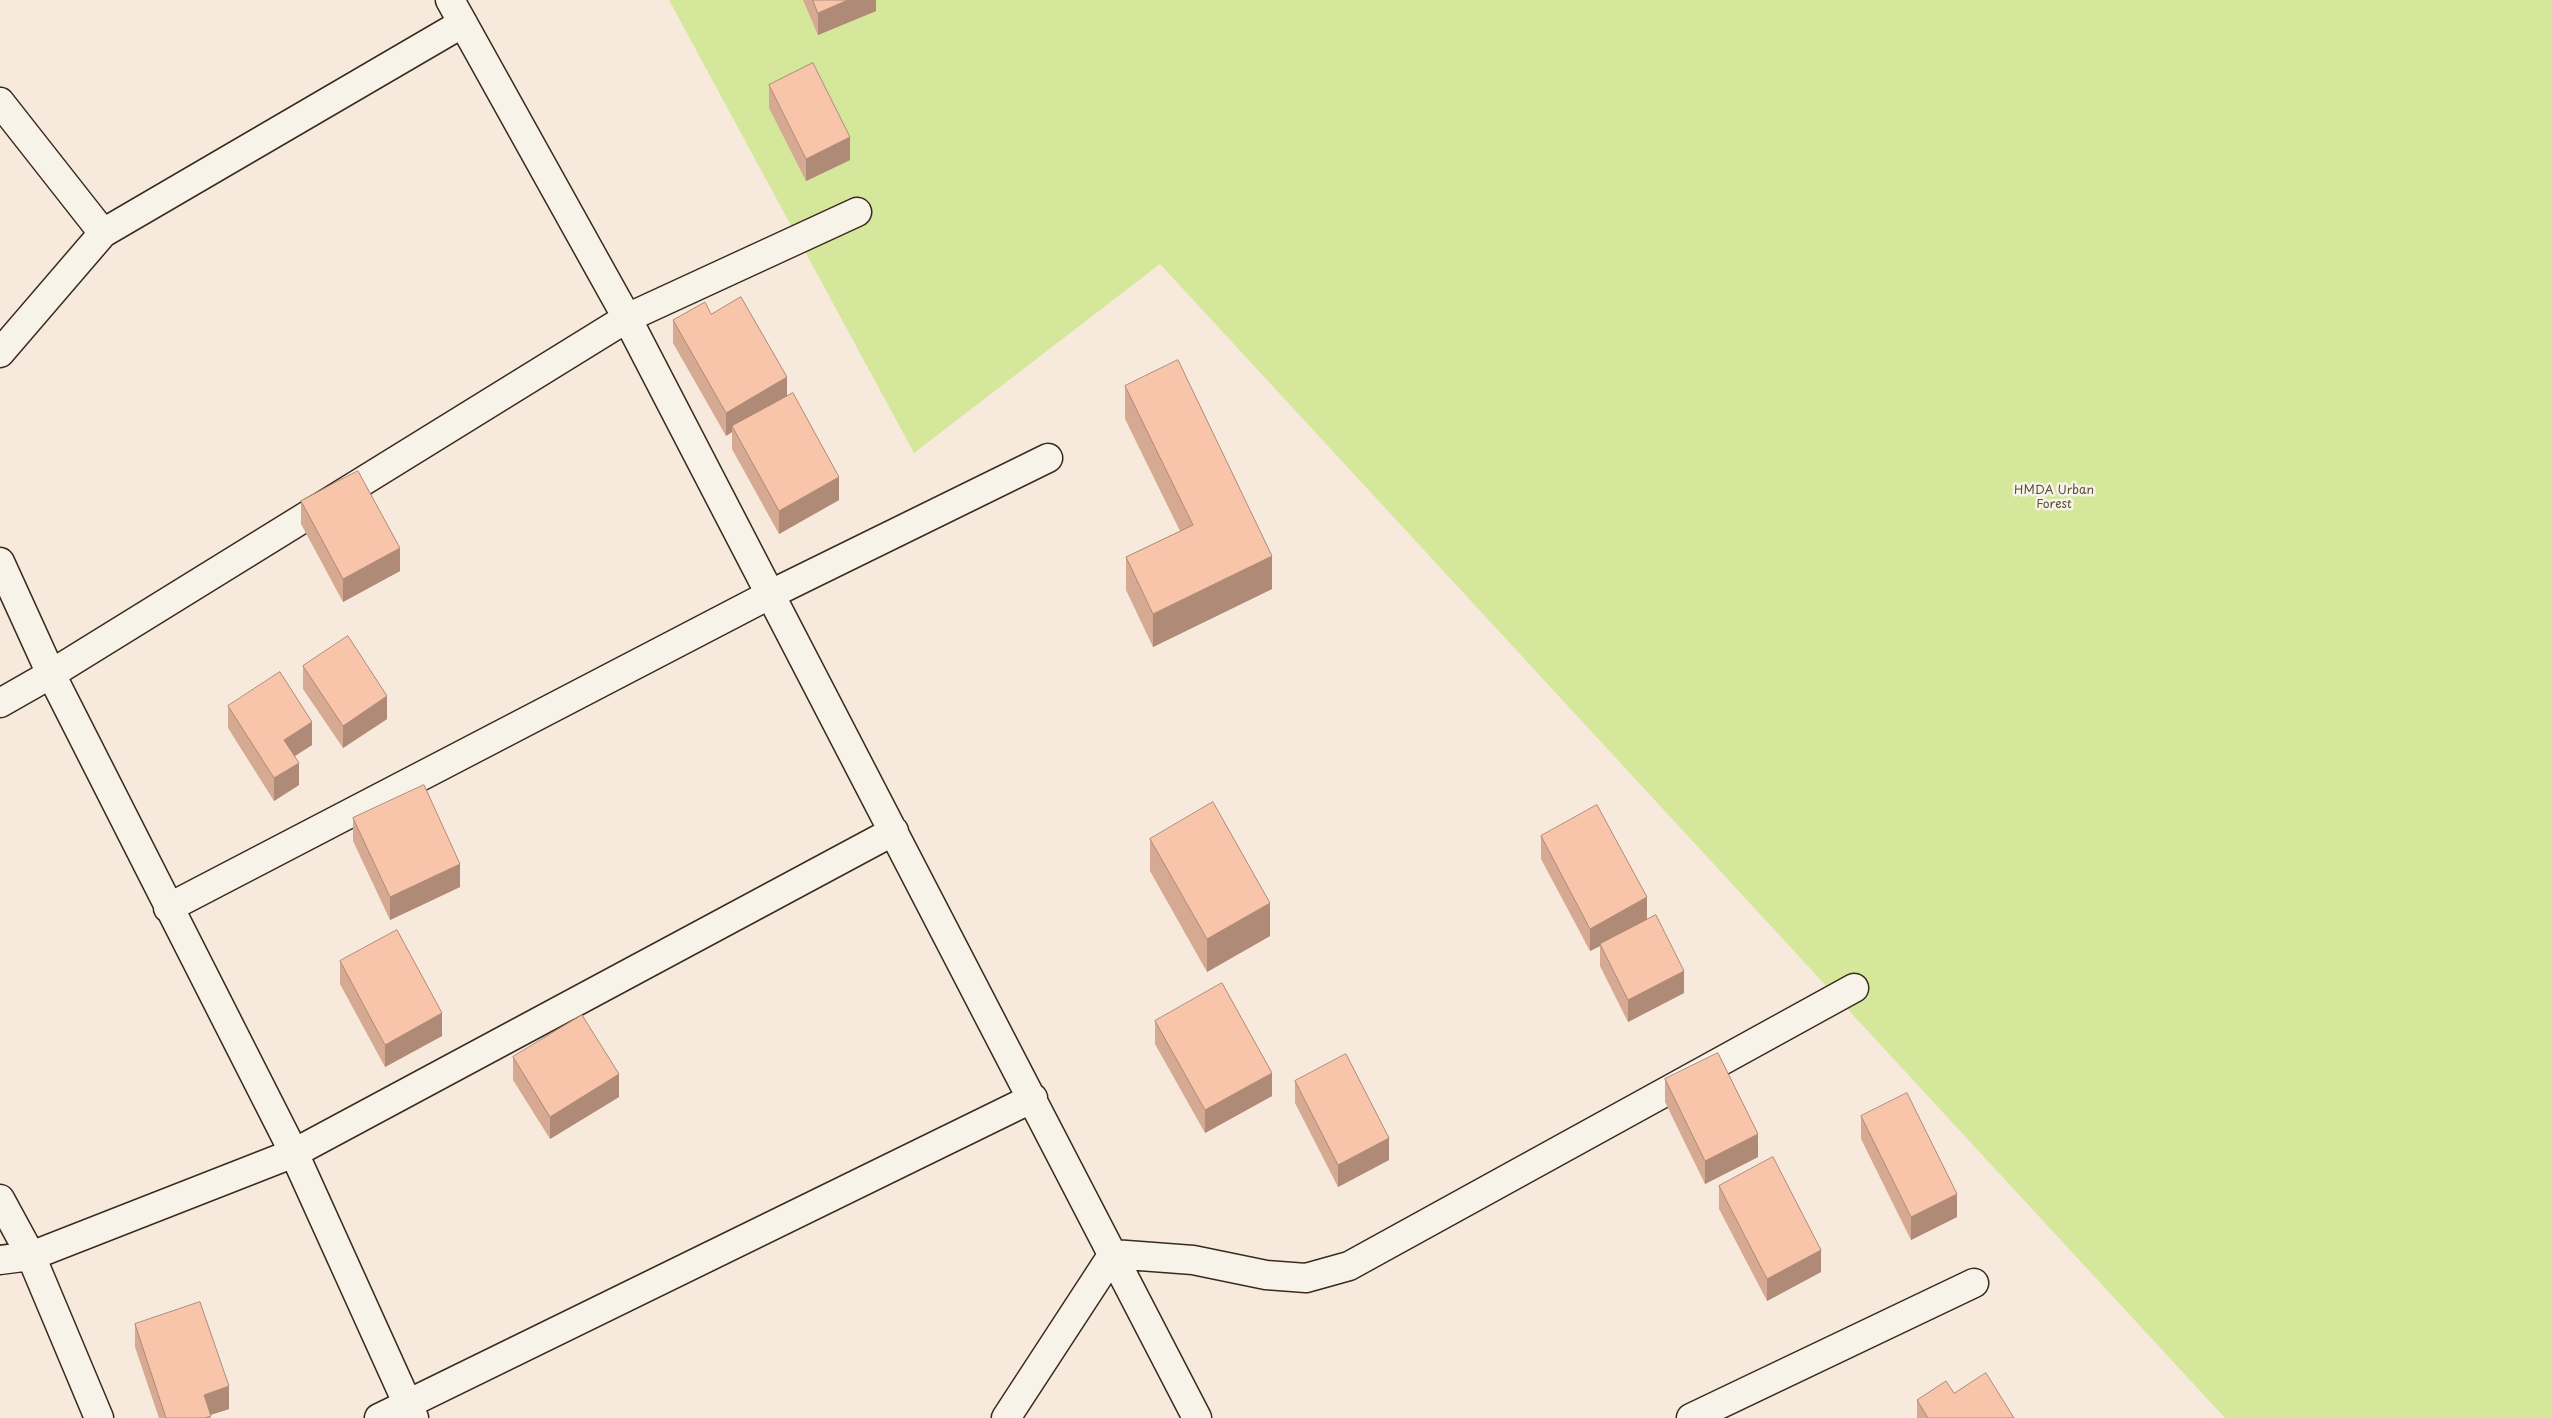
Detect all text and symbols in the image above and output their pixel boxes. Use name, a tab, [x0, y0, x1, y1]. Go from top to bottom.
park label: HMDA Urban Forest	[2014, 484, 2094, 512]

